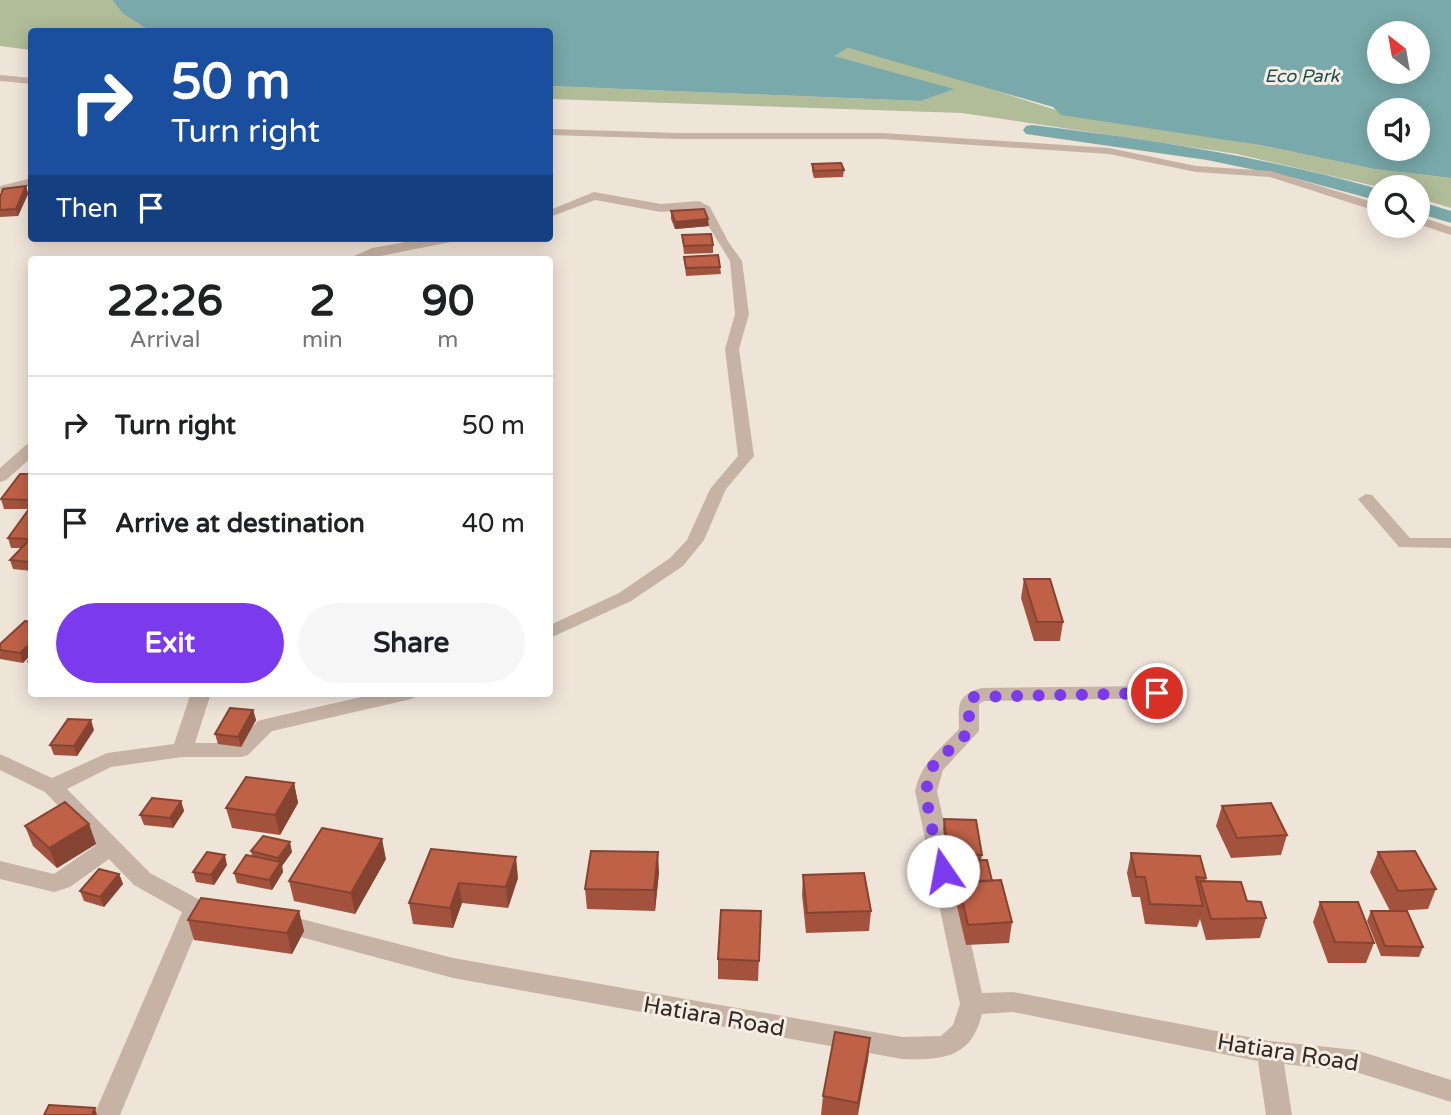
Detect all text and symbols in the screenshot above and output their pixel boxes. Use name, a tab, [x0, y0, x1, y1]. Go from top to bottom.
north arrow	[1367, 21, 1430, 84]
map controls	[1367, 21, 1430, 238]
text: 50 m	[171, 53, 290, 112]
icon: right	[56, 56, 147, 147]
water label: Eco Park	[1265, 65, 1341, 87]
button: sound	[1367, 98, 1430, 161]
text: Turn right	[171, 113, 320, 151]
button: search	[1367, 175, 1430, 238]
icon: arrive	[132, 189, 170, 227]
text: Then	[56, 193, 118, 224]
text: 22:26	[107, 276, 223, 327]
text: 2	[309, 276, 336, 327]
text: 90	[422, 276, 474, 327]
text: Arrival	[129, 326, 200, 354]
text: min	[302, 326, 343, 354]
text: m	[437, 326, 458, 354]
icon: right	[56, 406, 94, 444]
text: Turn right	[115, 410, 236, 441]
text: 50 m	[462, 410, 525, 441]
icon: arrive	[56, 504, 94, 542]
text: Arrive at destination	[115, 508, 365, 539]
text: 40 m	[462, 508, 525, 539]
button: Exit	[56, 603, 284, 683]
button: Share	[298, 603, 525, 683]
pin	[1127, 663, 1187, 723]
icon: arrive	[1138, 674, 1176, 712]
position arrow	[906, 834, 980, 908]
street label: Hatiara Road	[641, 991, 787, 1043]
street label: Hatiara Road	[1215, 1028, 1361, 1078]

